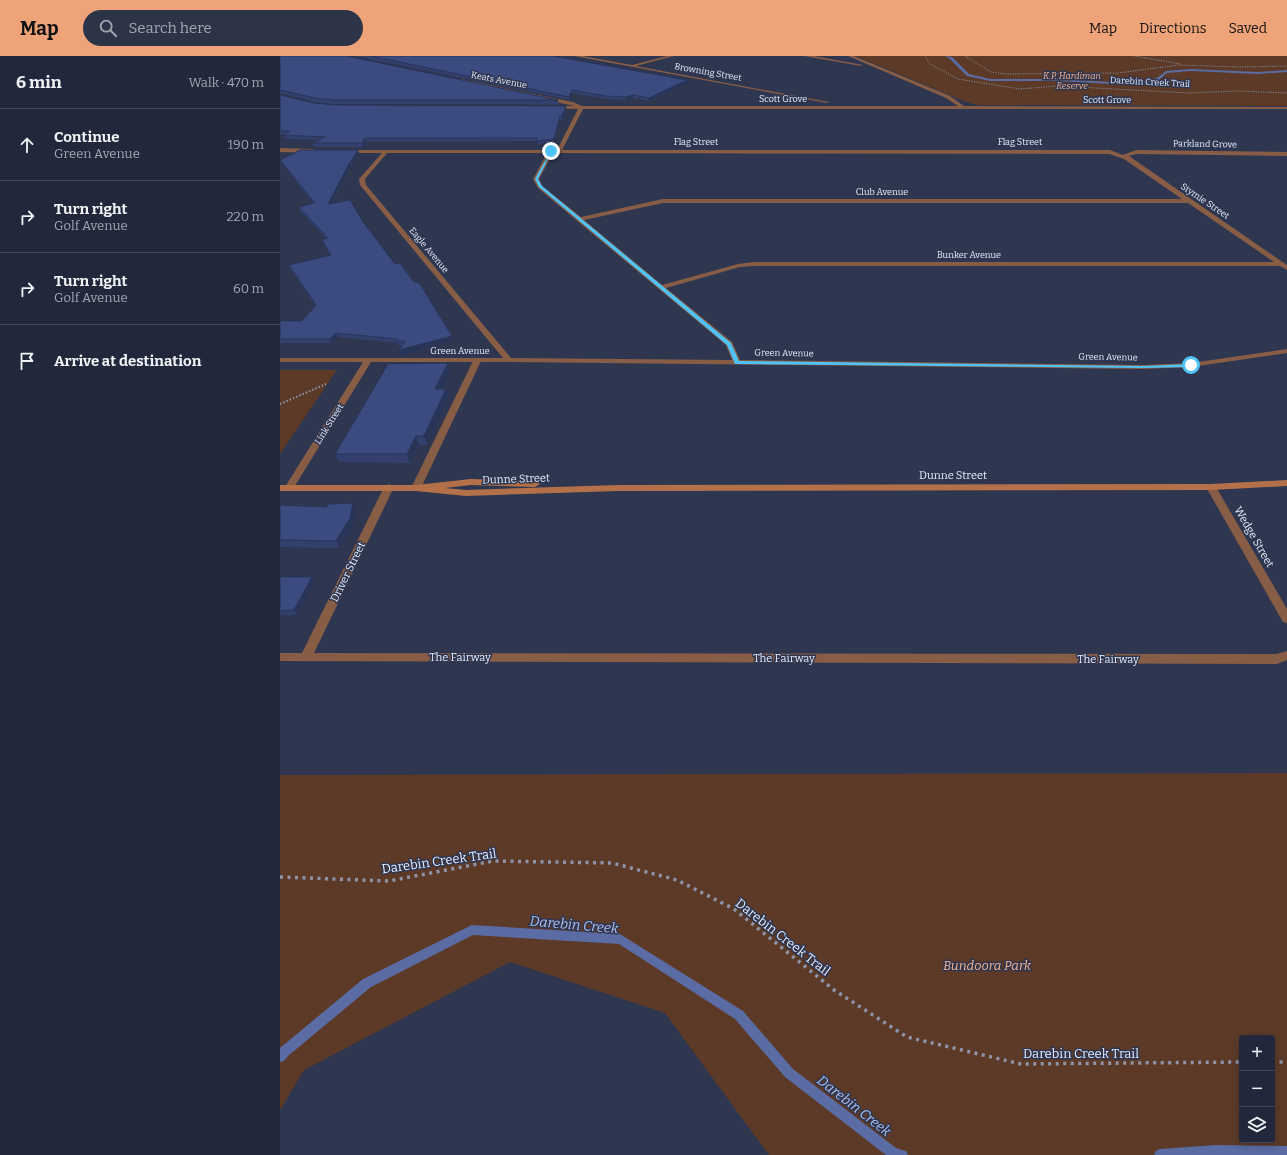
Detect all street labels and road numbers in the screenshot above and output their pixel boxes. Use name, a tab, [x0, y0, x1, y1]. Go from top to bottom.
street label: Browning Street	[674, 61, 743, 83]
street label: Keats Avenue	[470, 70, 528, 90]
street label: Darebin Creek Trail	[1110, 75, 1191, 89]
street label: Scott Grove	[759, 94, 807, 104]
street label: Scott Grove	[1083, 95, 1131, 105]
street label: Flag Street	[674, 137, 719, 147]
street label: Flag Street	[998, 137, 1043, 147]
street label: Parkland Grove	[1173, 138, 1237, 150]
street label: Stymie Street	[1179, 181, 1232, 221]
street label: Club Avenue	[856, 187, 908, 197]
street label: Eagle Avenue	[407, 225, 451, 275]
street label: Bunker Avenue	[937, 250, 1001, 260]
street label: Green Avenue	[430, 346, 490, 356]
street label: Green Avenue	[754, 347, 814, 359]
street label: Green Avenue	[1078, 351, 1138, 363]
street label: Link Street	[313, 401, 346, 446]
street label: Dunne Street	[919, 469, 987, 482]
street label: Dunne Street	[482, 471, 550, 487]
street label: Wedge Street	[1231, 504, 1277, 570]
street label: Driver Street	[328, 540, 368, 604]
street label: The Fairway	[429, 651, 491, 664]
street label: The Fairway	[753, 652, 815, 665]
street label: The Fairway	[1077, 653, 1139, 666]
street label: Darebin Creek Trail	[381, 845, 498, 876]
street label: Darebin Creek Trail	[733, 895, 834, 979]
street label: Darebin Creek Trail	[1023, 1046, 1139, 1061]

